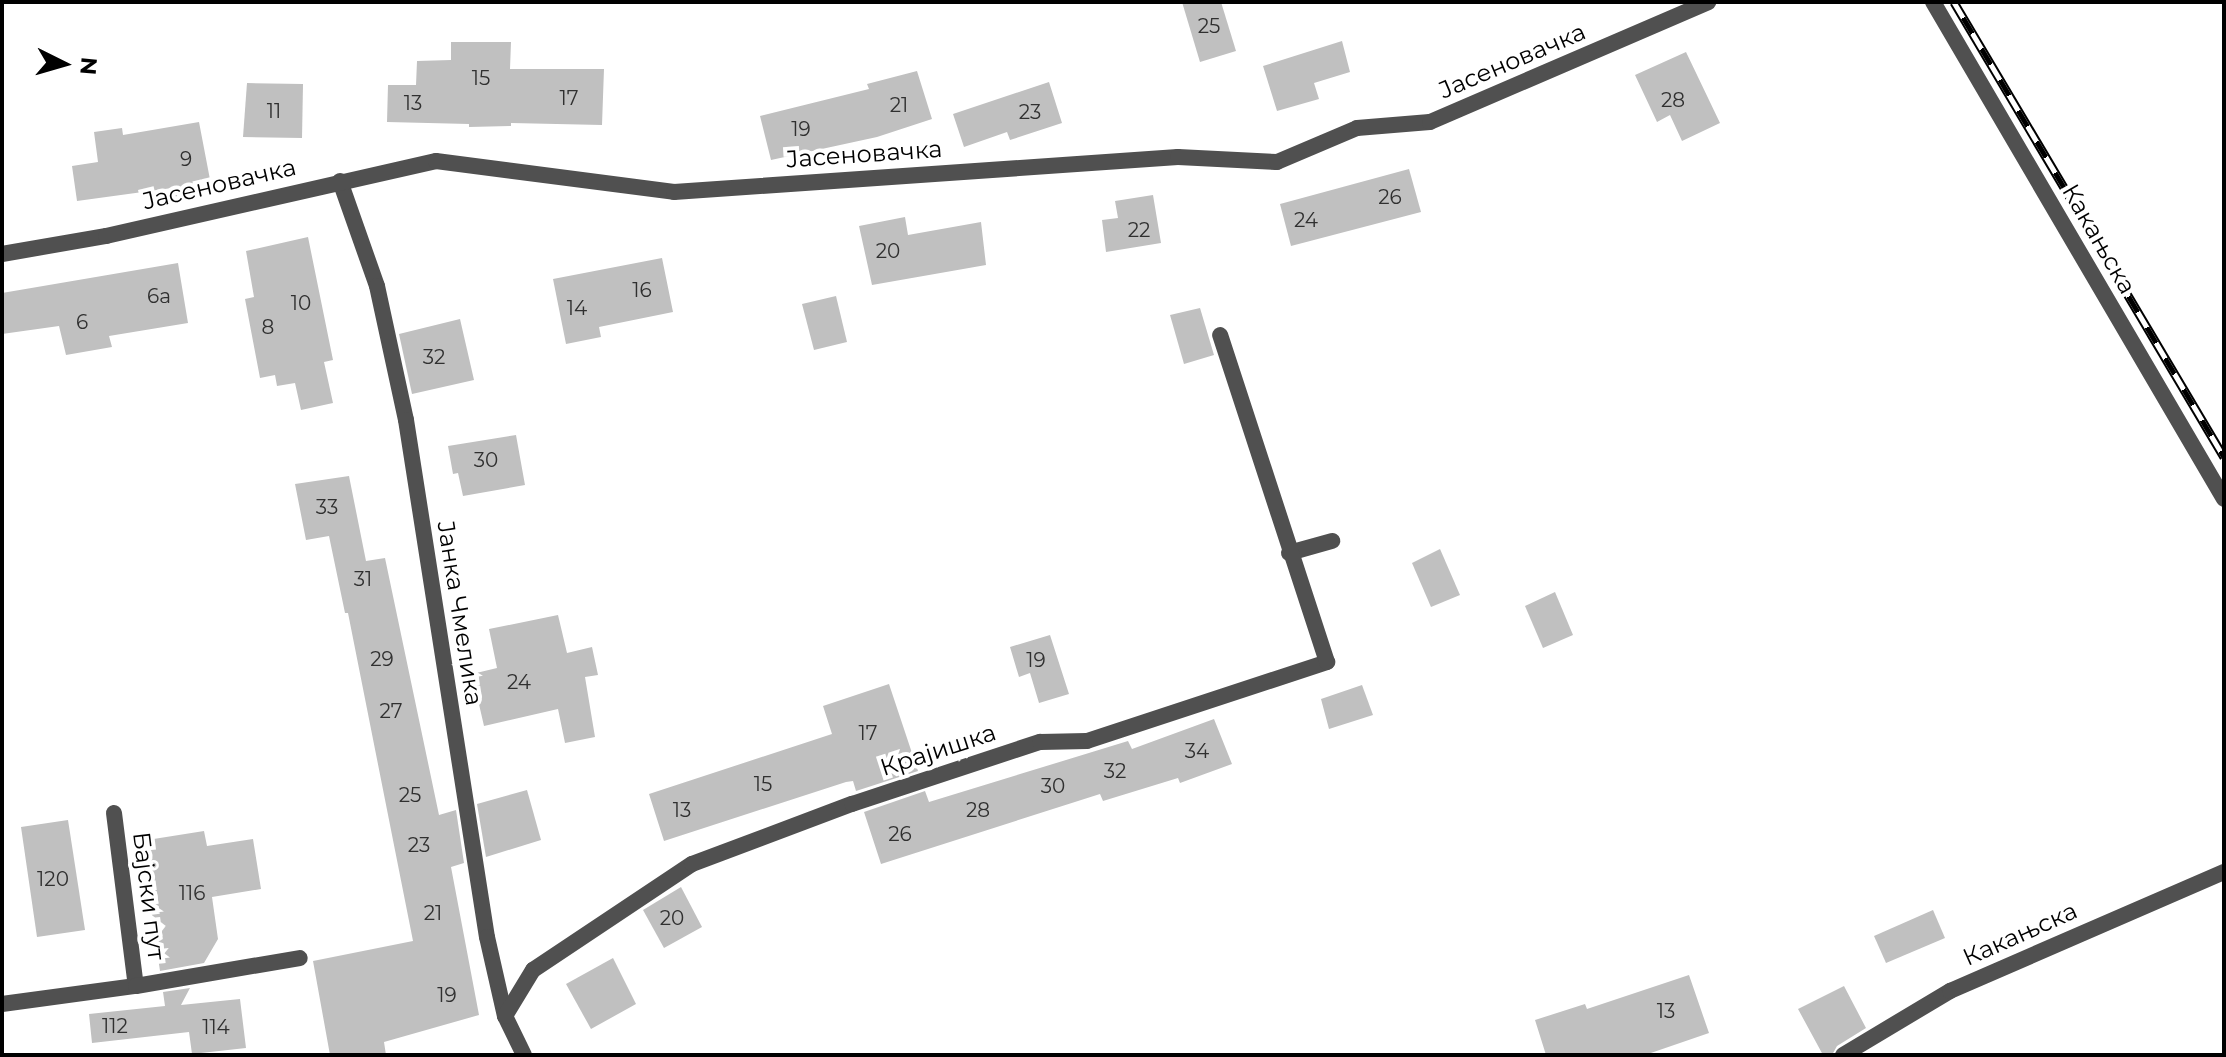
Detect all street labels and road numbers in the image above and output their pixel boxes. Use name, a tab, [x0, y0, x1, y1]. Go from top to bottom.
street label: Јасеновачка	[1434, 17, 1590, 105]
street label: Јасеновачка	[785, 134, 943, 174]
street label: Јасеновачка	[139, 152, 299, 216]
street label: Какањска	[2056, 179, 2142, 299]
street label: Јанка Чмелика	[431, 518, 489, 708]
street label: Крајишка	[876, 718, 1000, 782]
street label: Бајски пут	[127, 830, 171, 962]
street label: Какањска	[1958, 896, 2082, 972]

